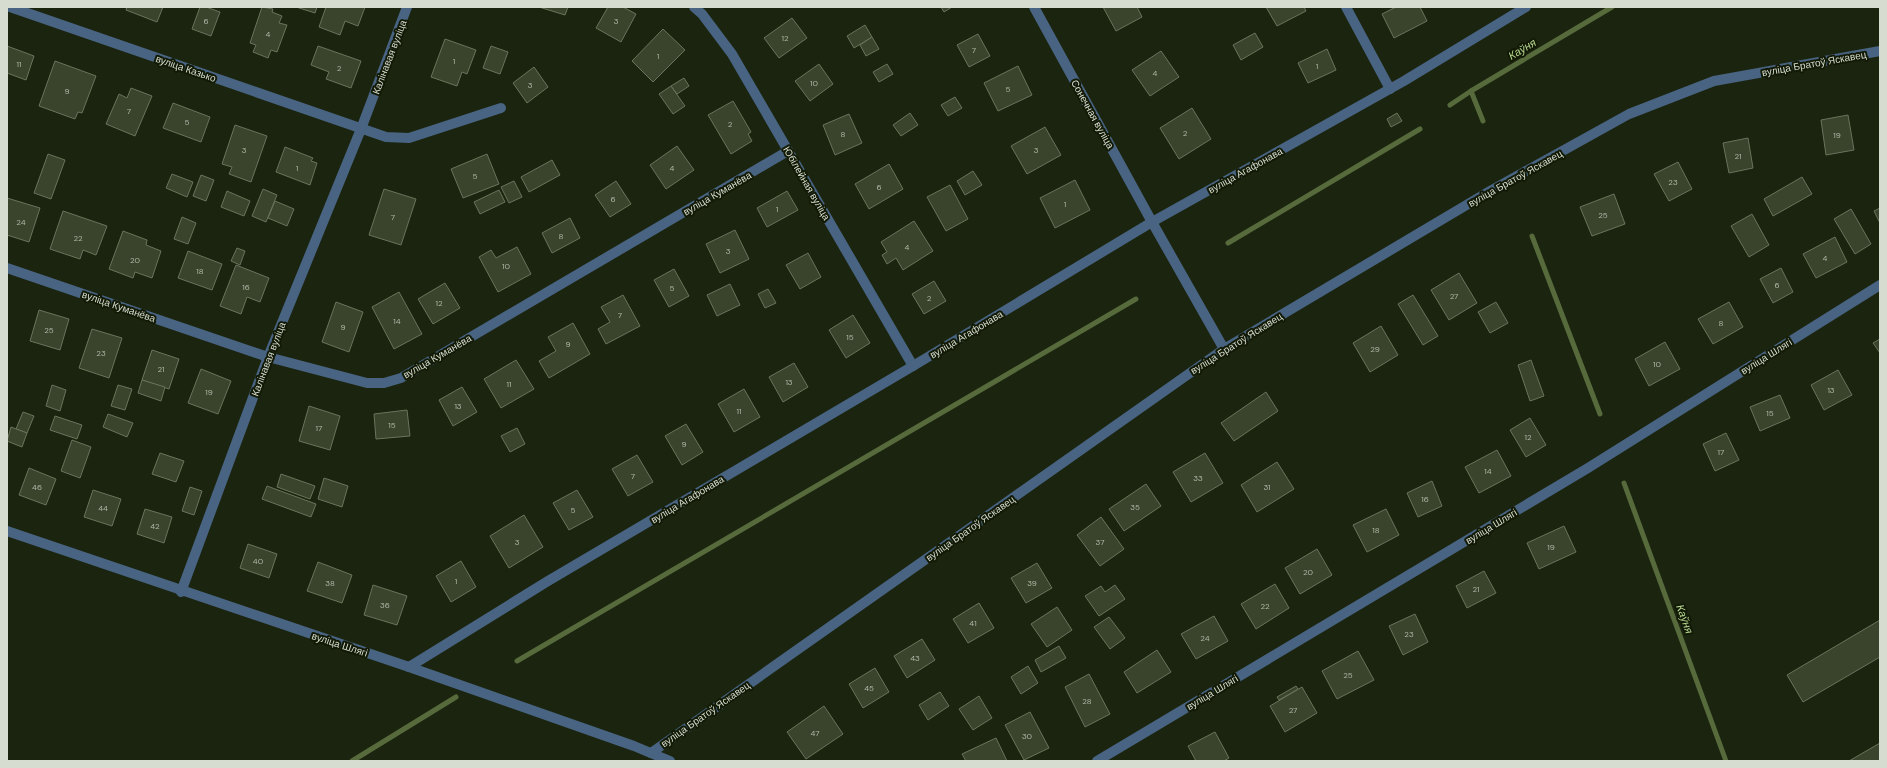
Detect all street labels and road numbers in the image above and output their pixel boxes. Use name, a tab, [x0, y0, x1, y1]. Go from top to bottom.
street label: Калінавая вуліца	[369, 18, 410, 96]
street label: вуліца Братоў Яскавец	[1761, 48, 1868, 79]
street label: вуліца Казько	[154, 52, 218, 85]
street label: Сонечная вуліца	[1068, 77, 1117, 152]
street label: Юбілейная вуліца	[780, 144, 833, 223]
street label: вуліца Агафонава	[1206, 144, 1285, 196]
street label: вуліца Братоў Яскавец	[1466, 147, 1565, 210]
street label: вуліца Куманёва	[681, 168, 754, 218]
street label: вуліца Куманёва	[80, 288, 158, 325]
street label: вуліца Агафонава	[927, 307, 1006, 361]
street label: вуліца Братоў Яскавец	[1188, 310, 1285, 377]
street label: Калінавая вуліца	[248, 320, 289, 398]
street label: вуліца Куманёва	[401, 331, 474, 381]
street label: вуліца Шлягі	[1738, 335, 1794, 377]
street label: вуліца Агафонава	[648, 472, 727, 526]
street label: вуліца Братоў Яскавец	[923, 493, 1018, 564]
street label: вуліца Шлягі	[1463, 506, 1520, 547]
street label: вуліца Шлягі	[310, 629, 370, 660]
street label: вуліца Шлягі	[1184, 672, 1241, 713]
street label: вуліца Братоў Яскавец	[658, 679, 753, 750]

